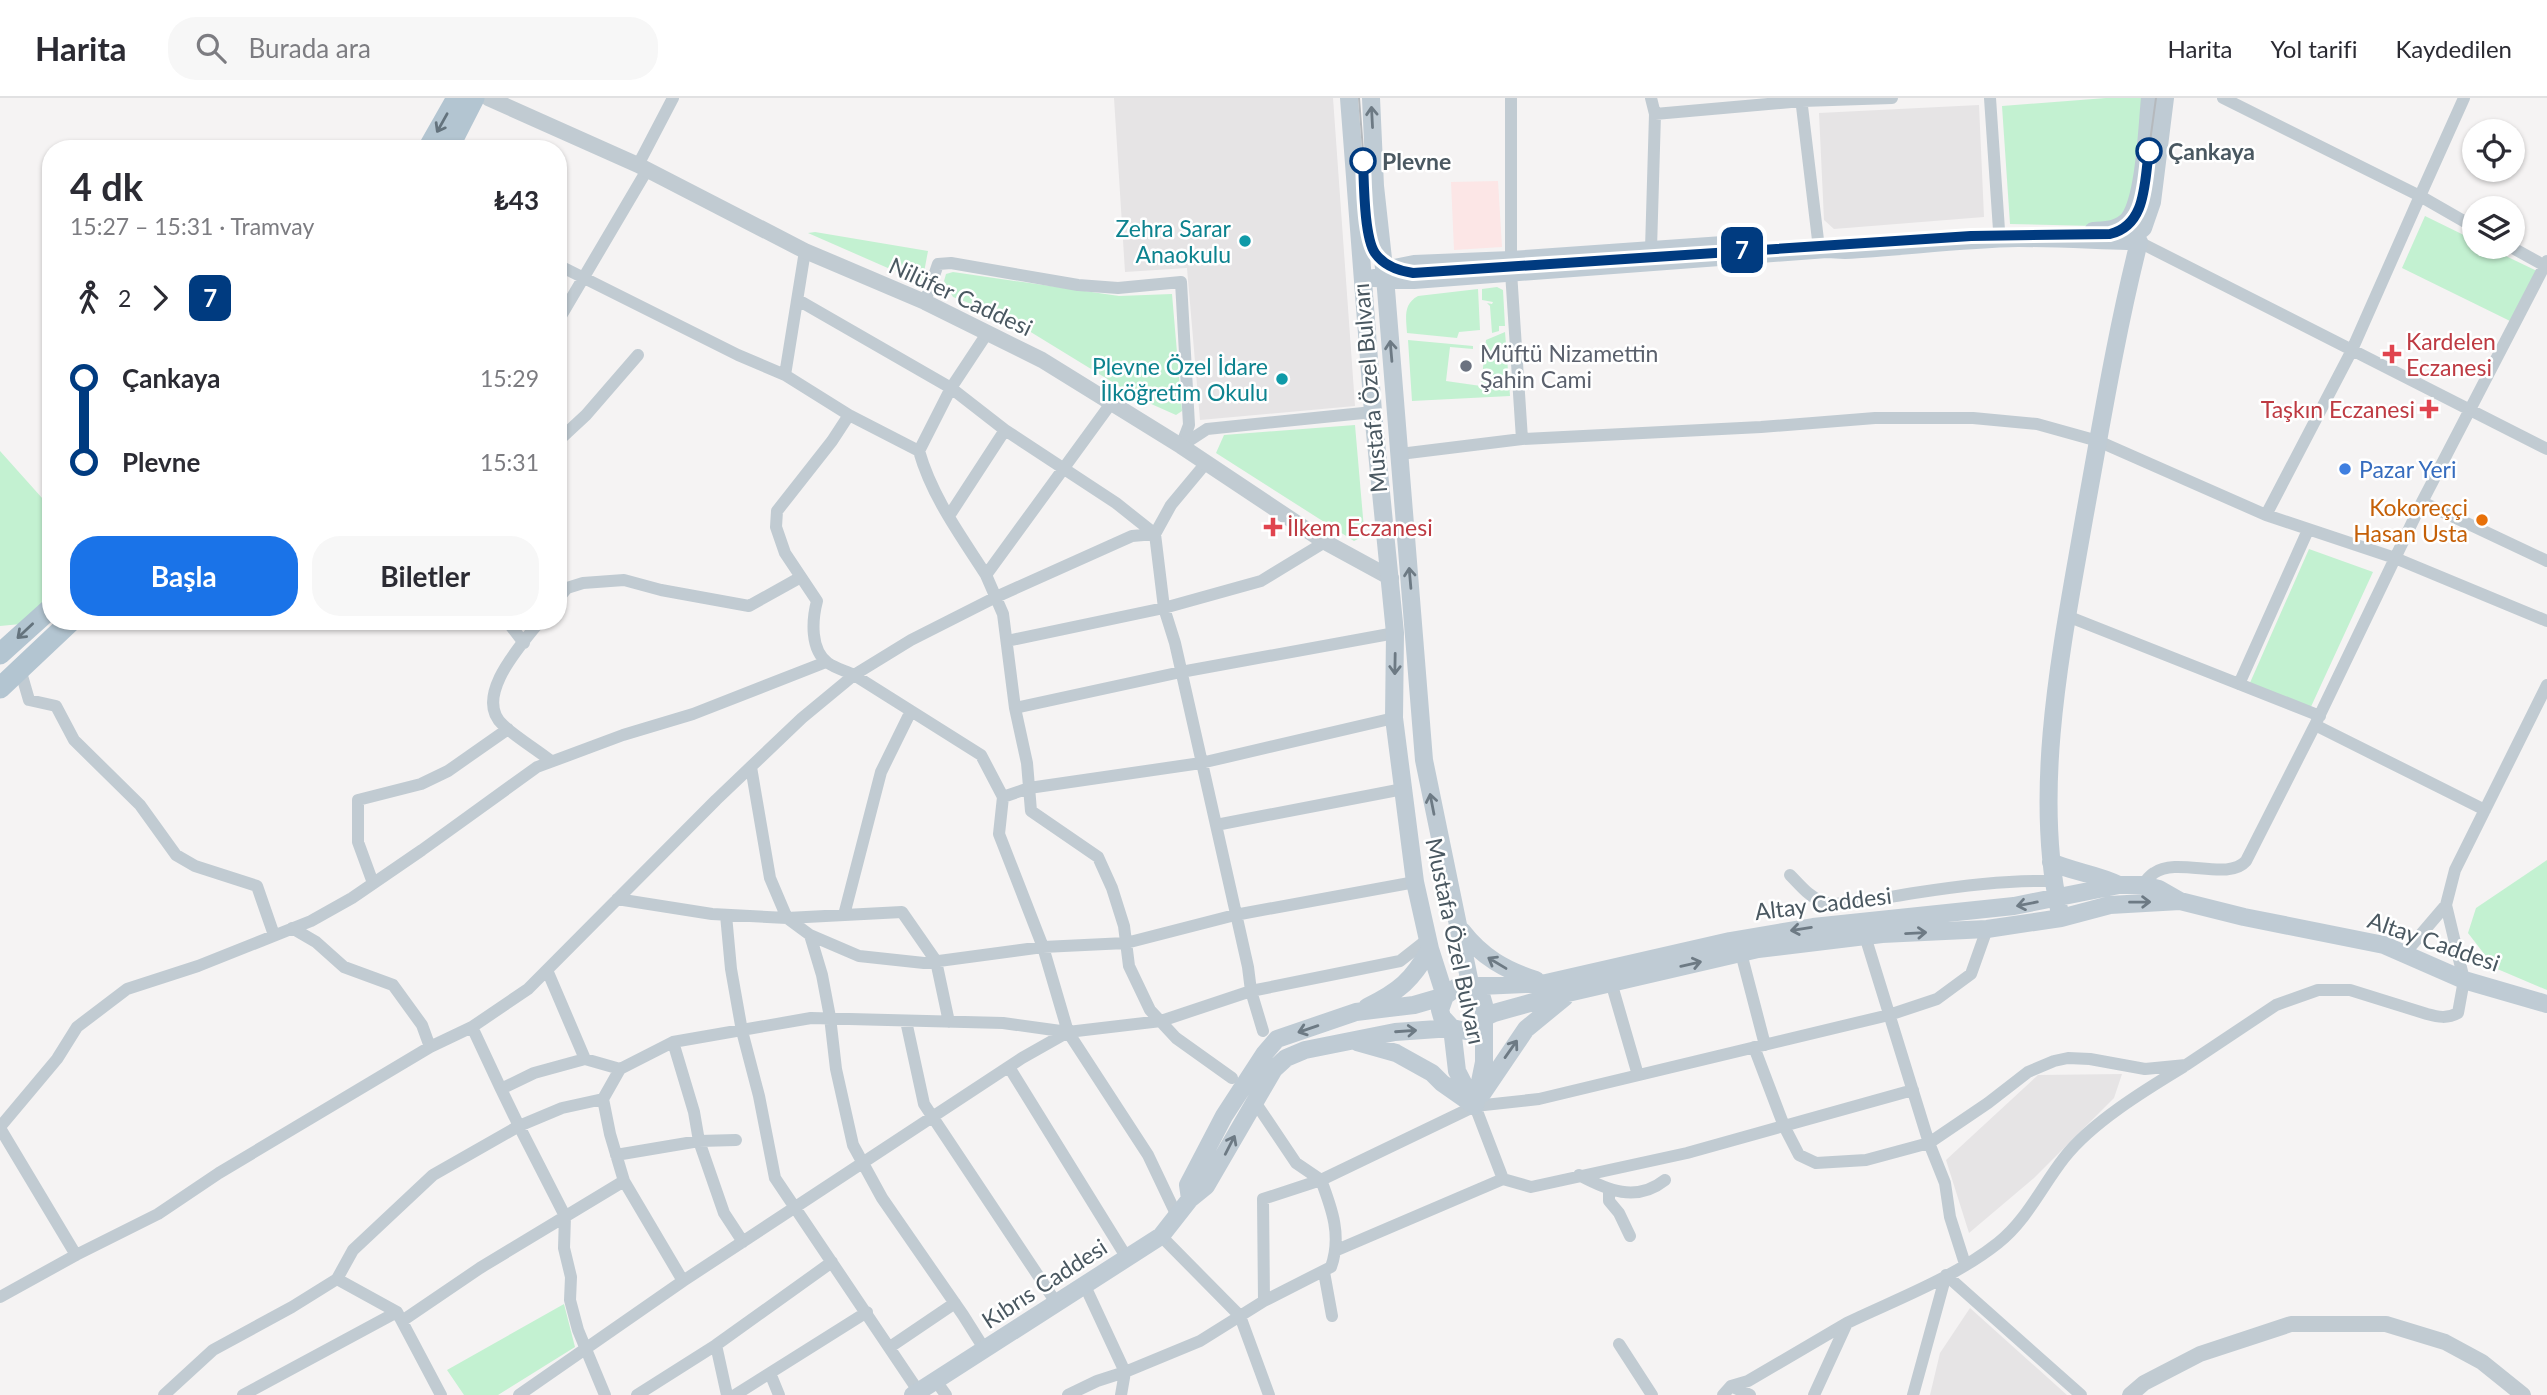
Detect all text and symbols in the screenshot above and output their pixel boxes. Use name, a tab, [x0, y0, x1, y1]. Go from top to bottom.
search box	[168, 17, 658, 80]
text: Harita	[35, 28, 126, 68]
icon: search	[192, 29, 230, 67]
text: Burada ara	[248, 32, 371, 64]
text: Harita	[2168, 34, 2232, 63]
text: Yol tarifi	[2270, 34, 2357, 63]
text: Kaydedilen	[2395, 34, 2512, 63]
one-way arrow	[1365, 106, 1378, 129]
one-way arrow	[435, 113, 449, 133]
map controls	[2462, 119, 2525, 259]
button: locate	[2462, 119, 2525, 182]
place label: Çankaya	[2168, 137, 2255, 165]
marker: Çankaya	[2136, 138, 2162, 164]
place label: Plevne	[1382, 147, 1451, 175]
marker: Plevne	[1350, 148, 1376, 174]
text: 4 dk	[70, 163, 143, 209]
text: ₺43	[494, 184, 539, 216]
button: layers	[2462, 196, 2525, 259]
text: 15:27 – 15:31 · Tramvay	[70, 212, 314, 240]
place label: Zehra Sarar Anaokulu	[1115, 214, 1232, 268]
line badge: 7	[1719, 227, 1765, 273]
marker: Zehra Sarar Anaokulu	[1237, 233, 1253, 249]
text: 7	[1735, 235, 1749, 264]
street label: Nilüfer Caddesi	[885, 251, 1037, 341]
icon: walk	[70, 279, 108, 317]
icon: forward	[141, 279, 179, 317]
street label: Mustafa Özel Bulvarı	[1346, 282, 1392, 494]
text: 7	[203, 283, 217, 312]
text: 2	[118, 284, 131, 312]
place label: Kardelen Eczanesi	[2406, 327, 2496, 381]
place label: Müftü Nizamettin Şahin Cami	[1480, 339, 1658, 393]
one-way arrow	[1384, 340, 1397, 363]
marker: Kardelen Eczanesi	[2384, 346, 2400, 362]
place label: Plevne Özel İdare İlköğretim Okulu	[1092, 352, 1268, 406]
marker: Müftü Nizamettin Şahin Cami	[1458, 358, 1474, 374]
text: Çankaya	[122, 362, 220, 394]
text: 15:29	[480, 364, 539, 392]
marker: Plevne Özel İdare İlköğretim Okulu	[1274, 371, 1290, 387]
place label: Taşkın Eczanesi	[2261, 395, 2415, 423]
marker: Taşkın Eczanesi	[2421, 401, 2437, 417]
text: Plevne	[122, 446, 200, 478]
text: 15:31	[480, 448, 539, 476]
place label: Pazar Yeri	[2359, 455, 2456, 483]
marker: Pazar Yeri	[2337, 461, 2353, 477]
place label: Kokoreççi Hasan Usta	[2353, 493, 2468, 547]
marker: Kokoreççi Hasan Usta	[2474, 512, 2490, 528]
place label: İlkem Eczanesi	[1287, 513, 1433, 541]
marker: İlkem Eczanesi	[1265, 519, 1281, 535]
button: Başla	[70, 536, 298, 616]
button: Biletler	[312, 536, 539, 616]
one-way arrow	[1403, 567, 1416, 589]
one-way arrow	[16, 623, 34, 639]
one-way arrow	[1388, 652, 1402, 675]
one-way arrow	[1425, 793, 1439, 816]
street label: Mustafa Özel Bulvarı	[1420, 835, 1492, 1047]
street label: Altay Caddesi	[1753, 881, 1893, 925]
one-way arrow	[2129, 896, 2152, 909]
one-way arrow	[2016, 897, 2039, 911]
street label: Altay Caddesi	[2364, 905, 2504, 977]
one-way arrow	[1790, 923, 1813, 936]
one-way arrow	[1904, 926, 1927, 939]
one-way arrow	[1487, 956, 1507, 970]
one-way arrow	[1679, 957, 1702, 971]
one-way arrow	[1297, 1024, 1319, 1036]
one-way arrow	[1394, 1025, 1417, 1038]
one-way arrow	[1504, 1040, 1518, 1059]
one-way arrow	[1224, 1135, 1238, 1156]
street label: Kıbrıs Caddesi	[976, 1232, 1112, 1334]

